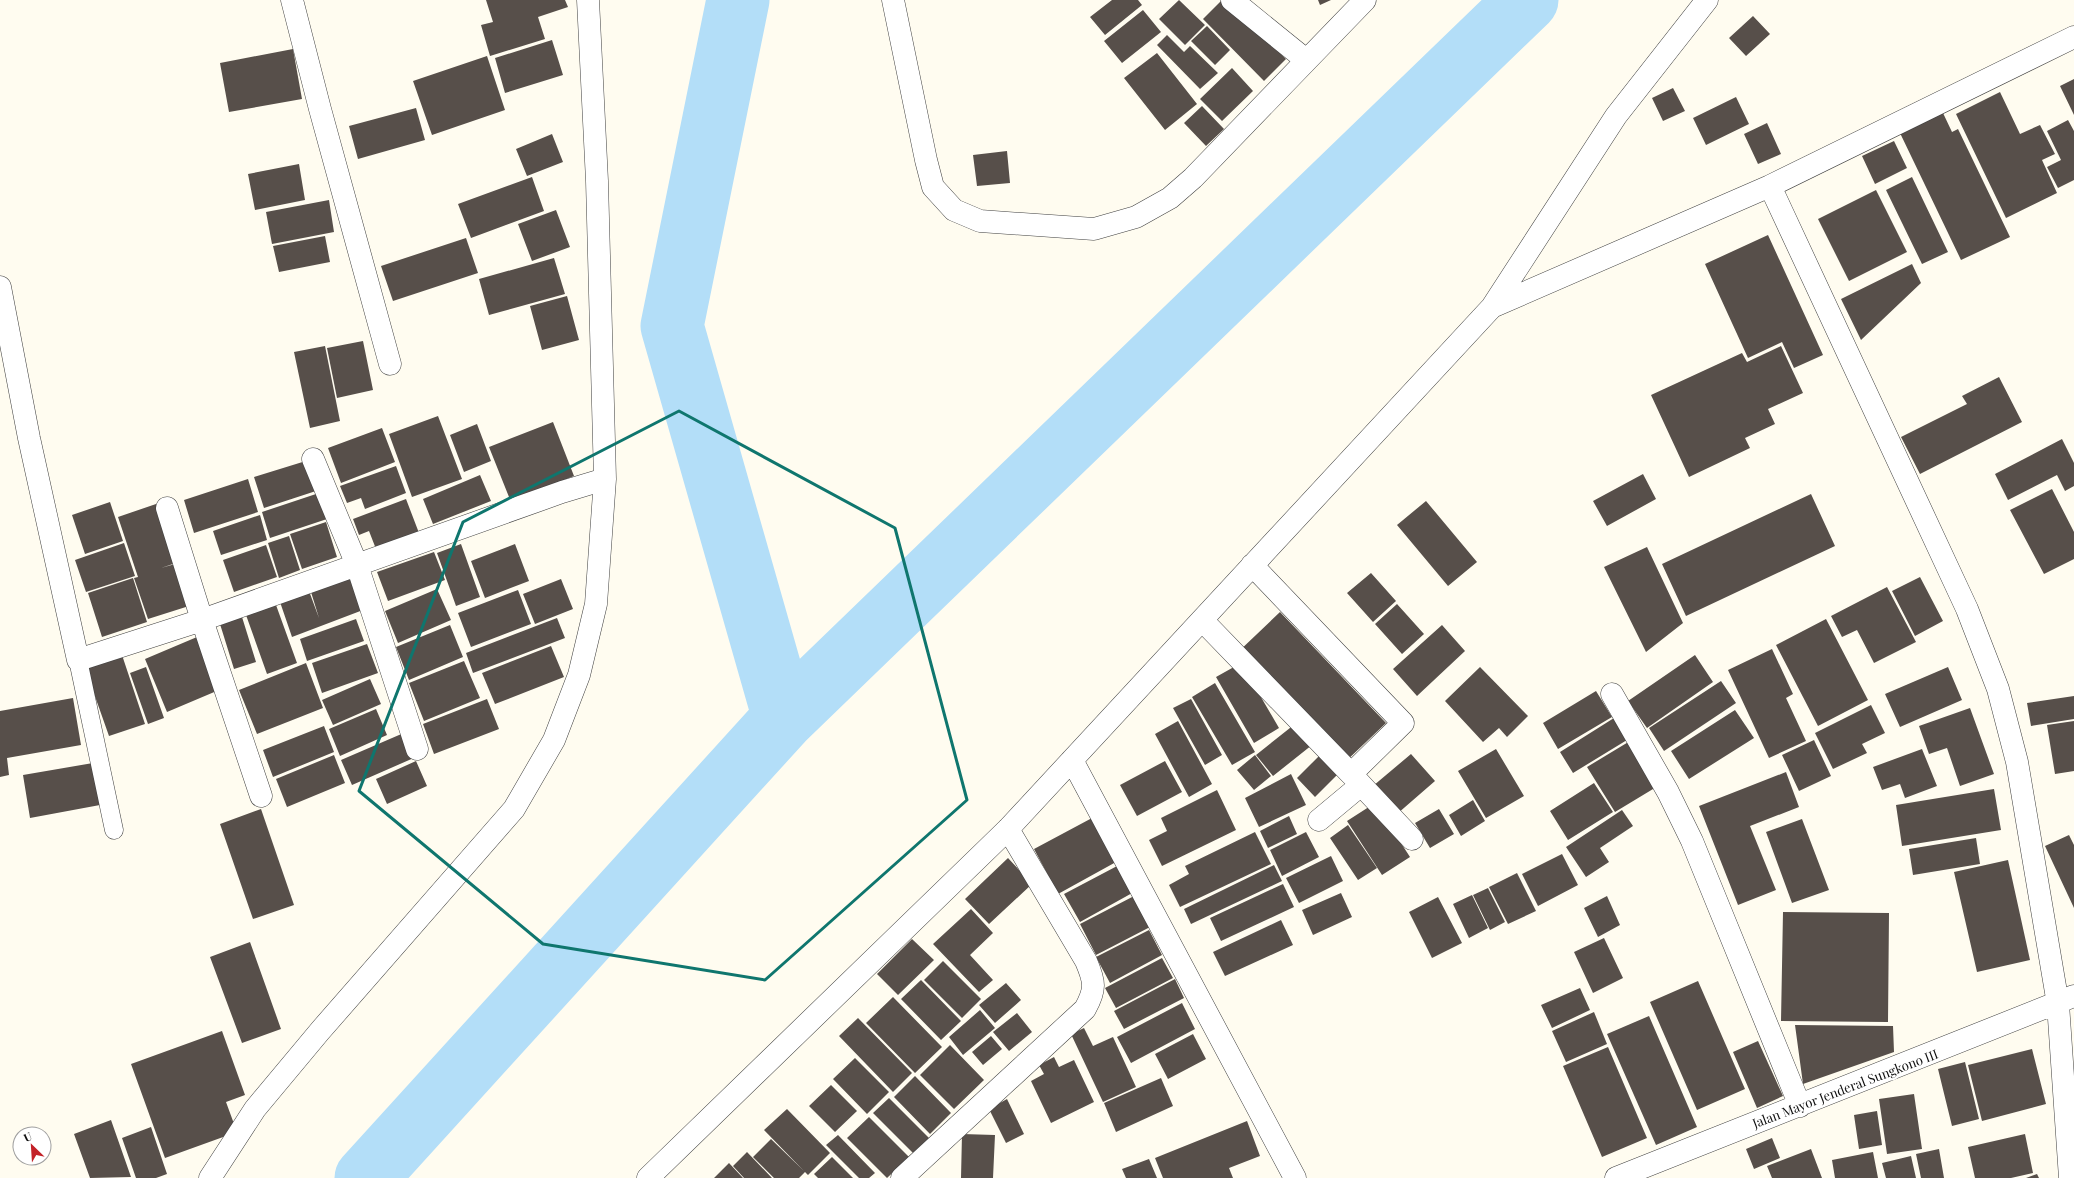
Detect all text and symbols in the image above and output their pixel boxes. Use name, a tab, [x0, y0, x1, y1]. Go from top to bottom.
street label: Jalan Mayor Jenderal Sungkono III	[1749, 1045, 1940, 1132]
north arrow	[12, 1126, 52, 1166]
text: U	[21, 1128, 35, 1145]

